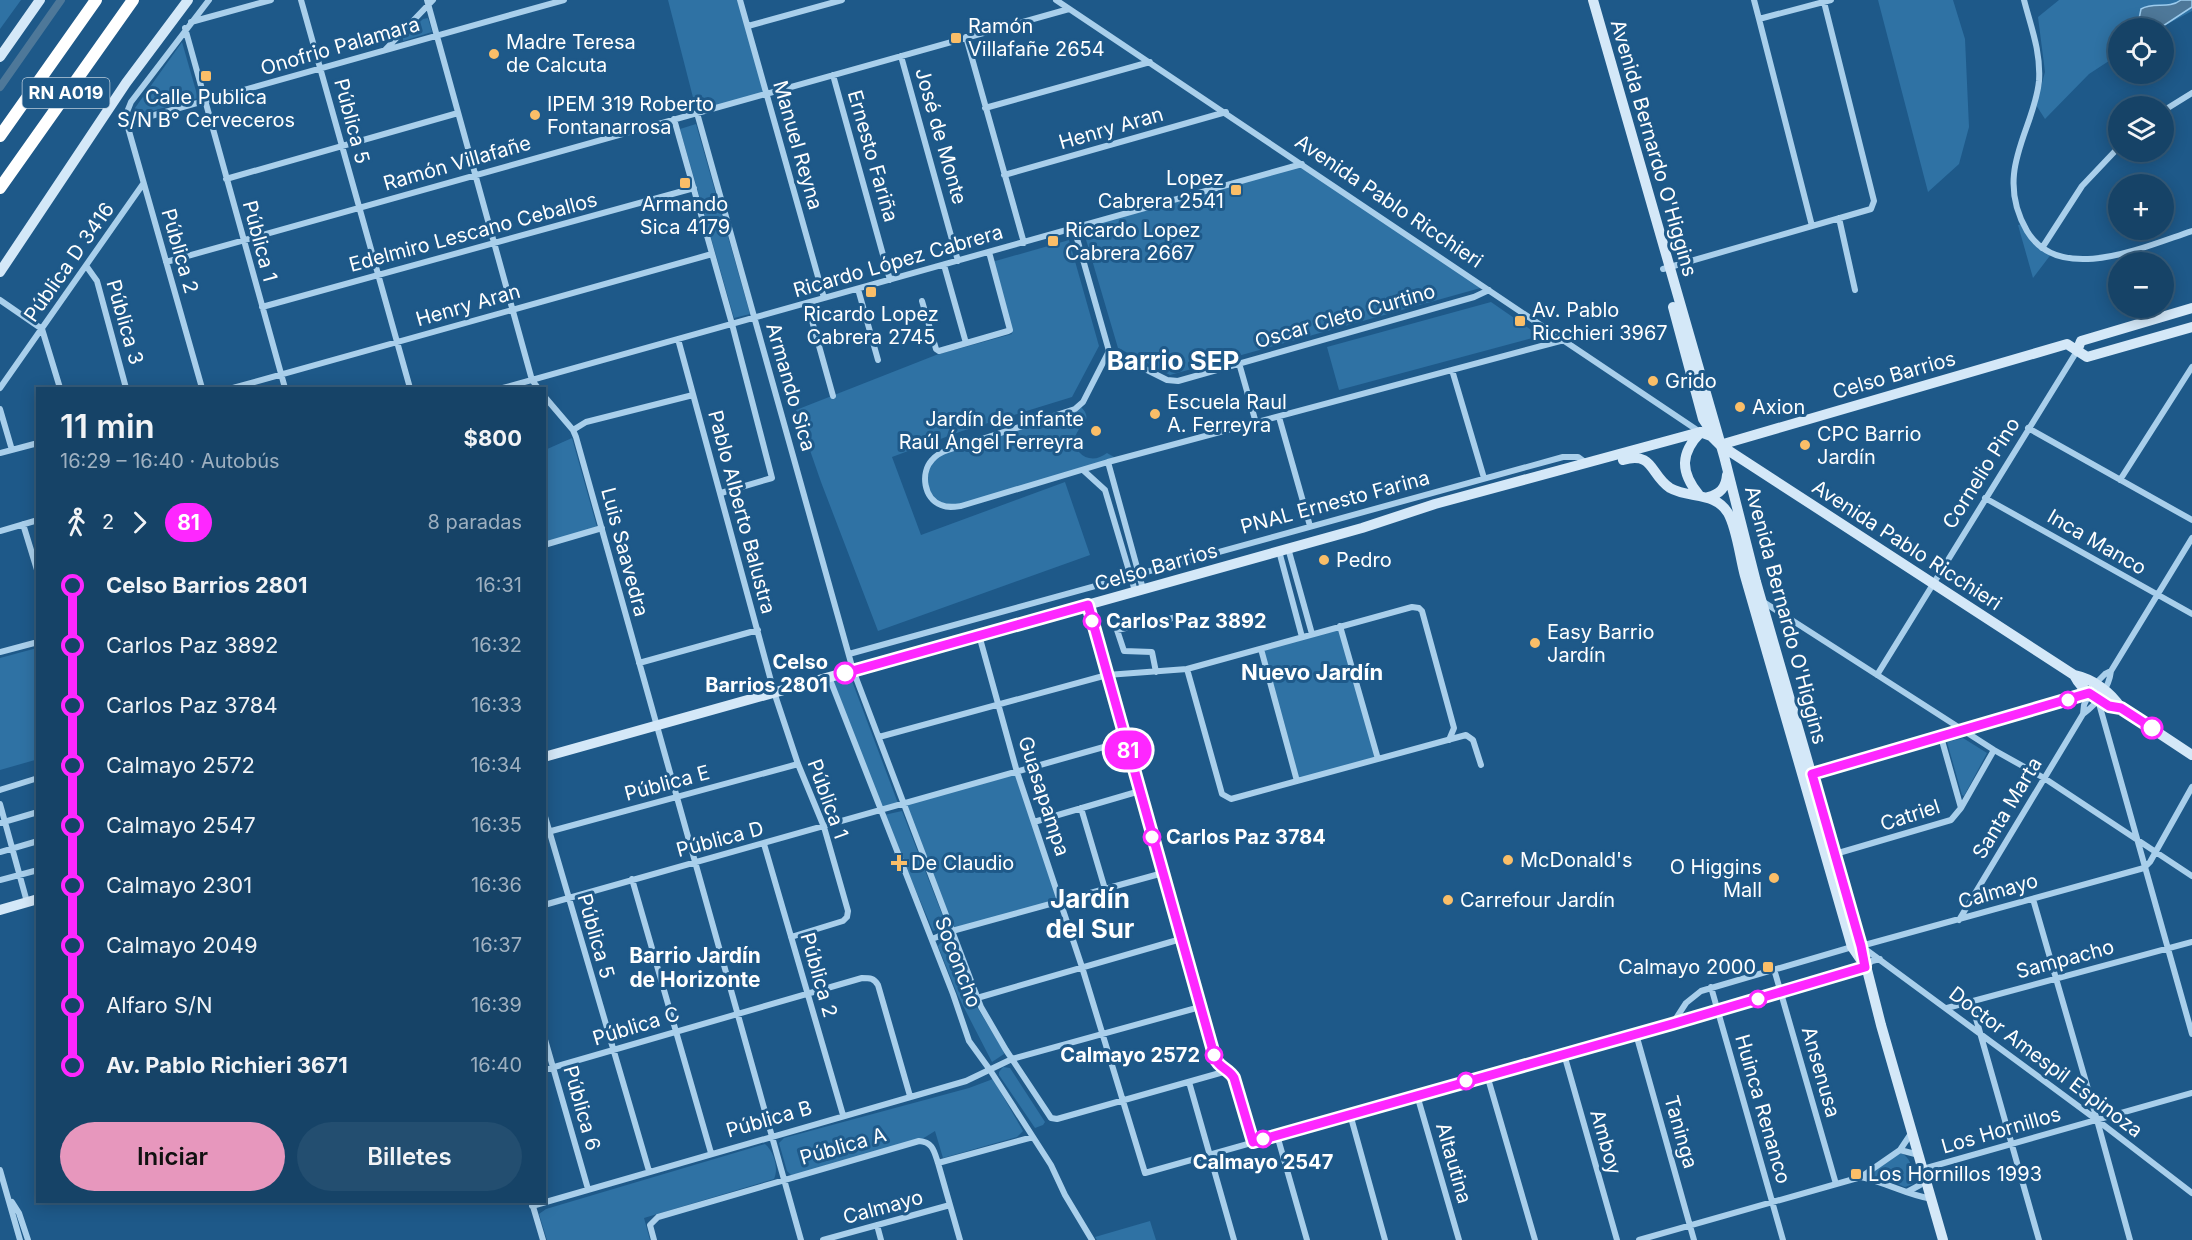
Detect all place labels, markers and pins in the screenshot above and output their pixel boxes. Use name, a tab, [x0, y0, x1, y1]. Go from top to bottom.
place label: Ramón Villafañe 2654	[968, 14, 1105, 61]
place label: Madre Teresa de Calcuta	[506, 30, 636, 77]
marker: Ramón Villafañe 2654	[949, 31, 963, 45]
marker: Madre Teresa de Calcuta	[487, 47, 501, 61]
marker: Calle Publica S/N B° Cerveceros	[199, 69, 213, 83]
place label: Calle Publica S/N B° Cerveceros	[117, 85, 295, 132]
place label: IPEM 319 Roberto Fontanarrosa	[547, 92, 714, 139]
marker: IPEM 319 Roberto Fontanarrosa	[528, 108, 542, 122]
place label: Lopez Cabrera 2541	[1098, 166, 1224, 213]
marker: Armando Sica 4179	[678, 176, 692, 190]
marker: Lopez Cabrera 2541	[1229, 183, 1243, 197]
place label: Armando Sica 4179	[640, 192, 730, 239]
place label: Ricardo Lopez Cabrera 2667	[1065, 218, 1201, 265]
marker: Ricardo Lopez Cabrera 2667	[1046, 234, 1060, 248]
marker: Ricardo Lopez Cabrera 2745	[864, 285, 878, 299]
place label: Av. Pablo Ricchieri 3967	[1532, 298, 1668, 345]
place label: Ricardo Lopez Cabrera 2745	[803, 302, 939, 349]
marker: Av. Pablo Ricchieri 3967	[1513, 314, 1527, 328]
place label: Grido	[1665, 369, 1717, 393]
marker: Grido	[1646, 374, 1660, 388]
place label: Escuela Raul A. Ferreyra	[1167, 390, 1287, 437]
place label: Axion	[1752, 395, 1805, 419]
marker: Axion	[1733, 400, 1747, 414]
place label: Jardín de infante Raúl Ángel Ferreyra	[899, 407, 1084, 454]
marker: Escuela Raul A. Ferreyra	[1148, 407, 1162, 421]
place label: CPC Barrio Jardín	[1817, 422, 1921, 469]
marker: Jardín de infante Raúl Ángel Ferreyra	[1089, 424, 1103, 438]
marker: CPC Barrio Jardín	[1798, 438, 1812, 452]
place label: Pedro	[1336, 548, 1392, 572]
marker: Pedro	[1317, 553, 1331, 567]
place label: Carlos Paz 3892	[1106, 609, 1267, 633]
marker: Carlos Paz 3892	[1083, 612, 1101, 630]
place label: Easy Barrio Jardín	[1547, 620, 1655, 667]
marker: Easy Barrio Jardín	[1528, 636, 1542, 650]
place label: Celso Barrios 2801	[705, 650, 828, 697]
marker: Celso Barrios 2801	[834, 662, 856, 684]
unlabelled marker	[2059, 691, 2077, 709]
unlabelled marker	[2141, 717, 2163, 739]
place label: Carlos Paz 3784	[1166, 825, 1326, 849]
marker: Carlos Paz 3784	[1143, 828, 1161, 846]
place label: McDonald's	[1520, 848, 1633, 872]
place label: De Claudio	[911, 851, 1014, 875]
marker: McDonald's	[1501, 853, 1515, 867]
place label: O Higgins Mall	[1670, 855, 1762, 902]
marker: De Claudio	[892, 856, 906, 870]
marker: O Higgins Mall	[1767, 871, 1781, 885]
place label: Carrefour Jardín	[1460, 888, 1615, 912]
marker: Carrefour Jardín	[1441, 893, 1455, 907]
place label: Calmayo 2000	[1618, 955, 1756, 979]
marker: Calmayo 2000	[1761, 960, 1775, 974]
unlabelled marker	[1749, 990, 1767, 1008]
place label: Calmayo 2572	[1060, 1043, 1200, 1067]
marker: Calmayo 2572	[1205, 1046, 1223, 1064]
unlabelled marker	[1457, 1072, 1475, 1090]
marker: Calmayo 2547	[1254, 1130, 1272, 1148]
place label: Calmayo 2547	[1193, 1150, 1333, 1174]
place label: Los Hornillos 1993	[1868, 1162, 2042, 1186]
marker: Los Hornillos 1993	[1849, 1167, 1863, 1181]

